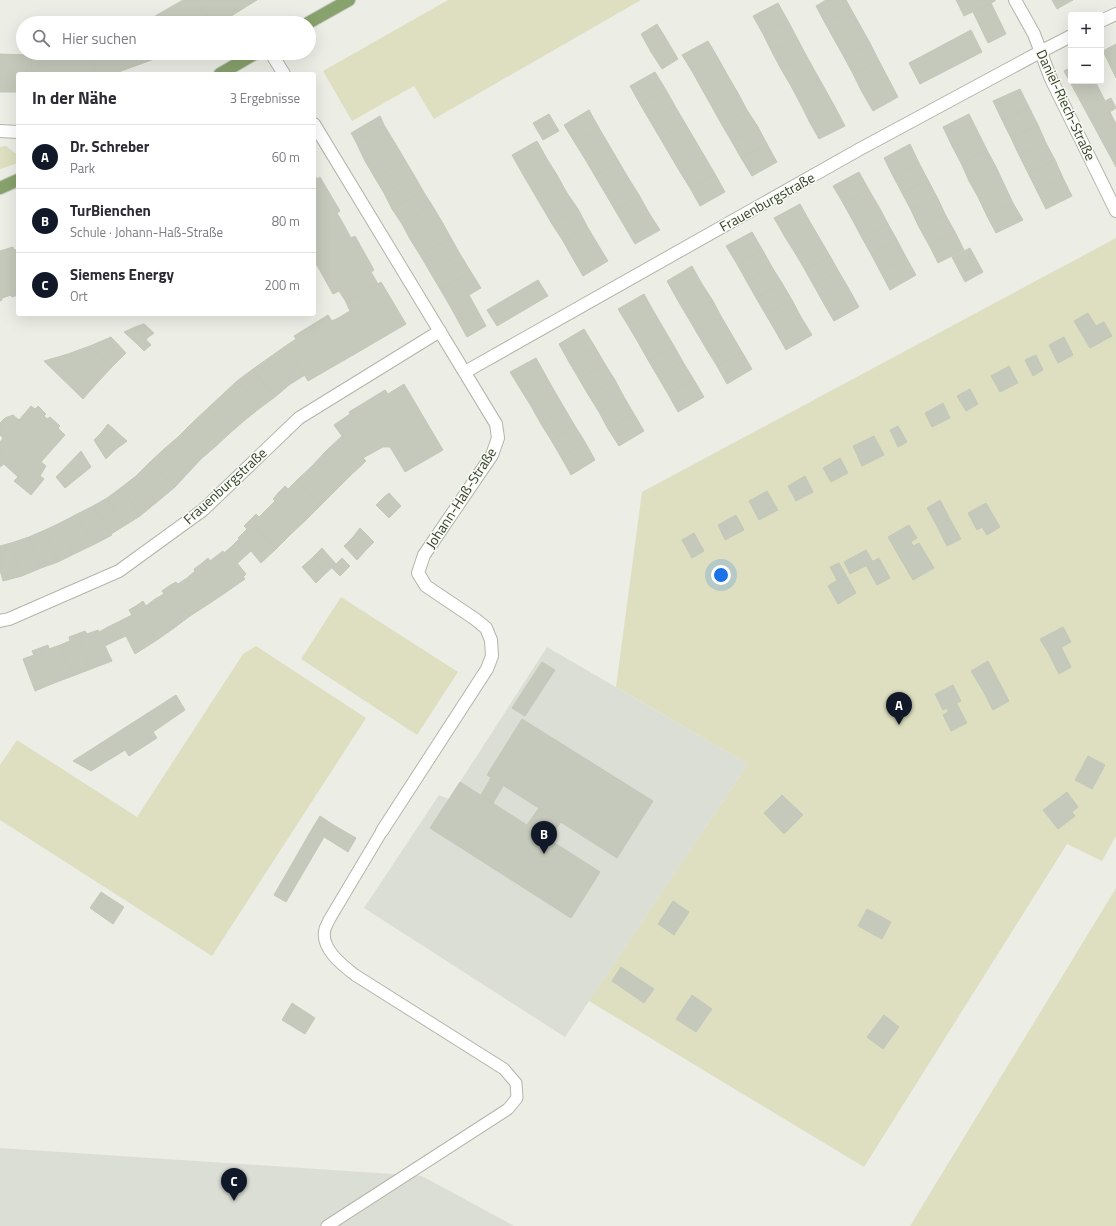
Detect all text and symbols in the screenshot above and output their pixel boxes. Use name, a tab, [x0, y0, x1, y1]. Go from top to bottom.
map controls	[1068, 12, 1104, 84]
button: +	[1068, 12, 1104, 48]
search box	[16, 16, 316, 60]
icon: search	[30, 27, 52, 49]
text: Hier suchen	[62, 27, 137, 50]
street label: Daniel-Riech-Straße	[1031, 46, 1101, 164]
button: −	[1068, 48, 1104, 84]
text: In der Nähe	[32, 85, 117, 111]
text: 3 Ergebnisse	[230, 88, 300, 108]
text: Dr. Schreber	[70, 135, 149, 158]
text: A	[41, 147, 49, 167]
text: 60 m	[272, 147, 300, 167]
text: Park	[70, 158, 95, 178]
street label: Frauenburgstraße	[715, 167, 818, 236]
text: TurBienchen	[70, 199, 151, 222]
text: B	[41, 211, 49, 231]
text: 80 m	[272, 211, 300, 231]
text: Schule · Johann-Haß-Straße	[70, 222, 223, 242]
text: Siemens Energy	[70, 263, 174, 286]
text: C	[41, 275, 49, 295]
text: 200 m	[264, 275, 300, 295]
text: Ort	[70, 286, 88, 306]
street label: Frauenburgstraße	[178, 442, 271, 529]
street label: Johann-Haß-Straße	[420, 443, 501, 552]
your location	[711, 565, 731, 585]
pin: A	[886, 692, 912, 725]
pin: B	[531, 821, 557, 854]
pin: C	[221, 1168, 247, 1201]

